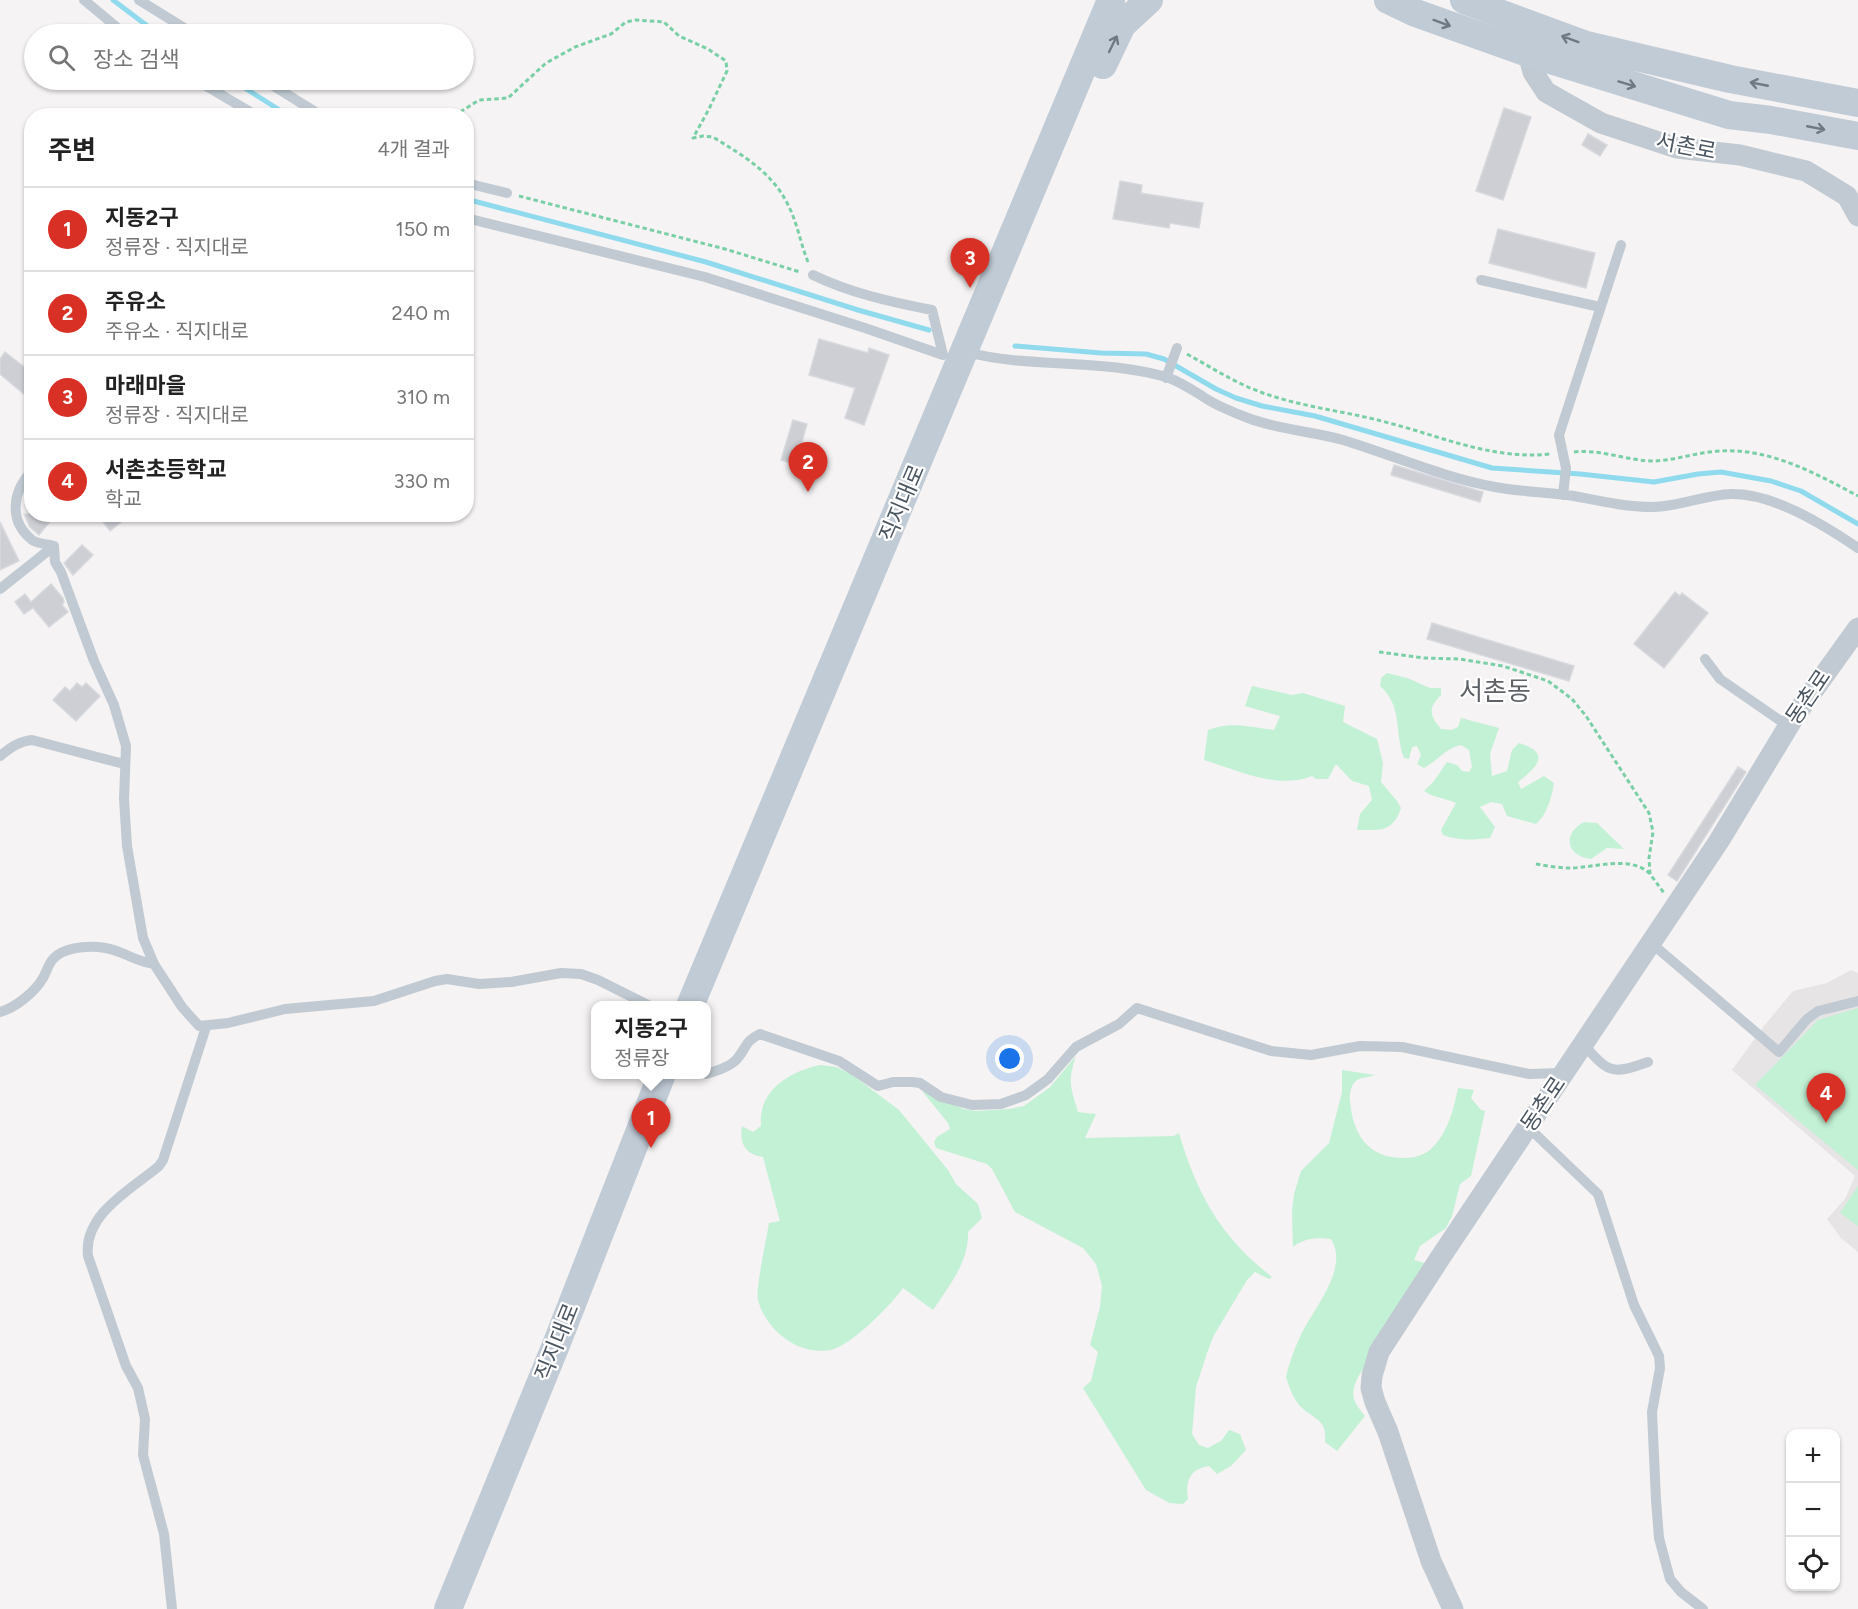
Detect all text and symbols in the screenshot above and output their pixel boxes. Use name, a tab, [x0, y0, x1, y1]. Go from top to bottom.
one-way arrow	[1432, 18, 1450, 29]
search box	[24, 24, 474, 90]
one-way arrow	[1561, 32, 1580, 43]
one-way arrow	[1108, 35, 1120, 53]
icon: search	[45, 41, 78, 74]
text: 장소 검색	[93, 46, 179, 73]
one-way arrow	[1750, 78, 1770, 89]
one-way arrow	[1617, 79, 1636, 90]
one-way arrow	[1806, 123, 1825, 134]
street label: 서촌로	[1654, 127, 1718, 165]
text: 주변	[48, 134, 96, 166]
text: 4개 결과	[377, 137, 450, 161]
text: 지동2구	[105, 204, 178, 231]
text: 1	[63, 217, 72, 241]
text: 150 m	[395, 217, 450, 241]
text: 정류장 · 직지대로	[105, 235, 249, 259]
pin: 3	[950, 238, 990, 288]
text: 주유소	[105, 288, 166, 315]
text: 2	[62, 301, 73, 325]
text: 240 m	[392, 301, 450, 325]
text: 주유소 · 직지대로	[105, 319, 249, 343]
text: 마래마을	[105, 372, 186, 399]
text: 3	[62, 385, 73, 409]
text: 310 m	[396, 385, 450, 409]
text: 정류장 · 직지대로	[105, 403, 249, 427]
pin: 2	[788, 442, 828, 492]
text: 서촌초등학교	[105, 456, 226, 483]
street label: 직지대로	[874, 460, 930, 546]
text: 4	[61, 469, 74, 493]
text: 330 m	[393, 469, 450, 493]
text: 학교	[105, 487, 142, 511]
street label: 동촌로	[1780, 664, 1836, 730]
district label: 서촌동	[1459, 675, 1531, 707]
popup	[591, 1001, 711, 1079]
text: 지동2구	[614, 1015, 688, 1042]
your location	[995, 1044, 1024, 1073]
text: 정류장	[614, 1046, 669, 1070]
street label: 동촌로	[1515, 1071, 1571, 1137]
pin: 4	[1806, 1074, 1846, 1123]
pin: 1	[632, 1098, 670, 1148]
street label: 직지대로	[529, 1299, 585, 1385]
map controls	[1786, 1429, 1840, 1591]
button: +	[1786, 1429, 1840, 1483]
button: −	[1786, 1483, 1840, 1537]
button: locate	[1786, 1537, 1840, 1591]

